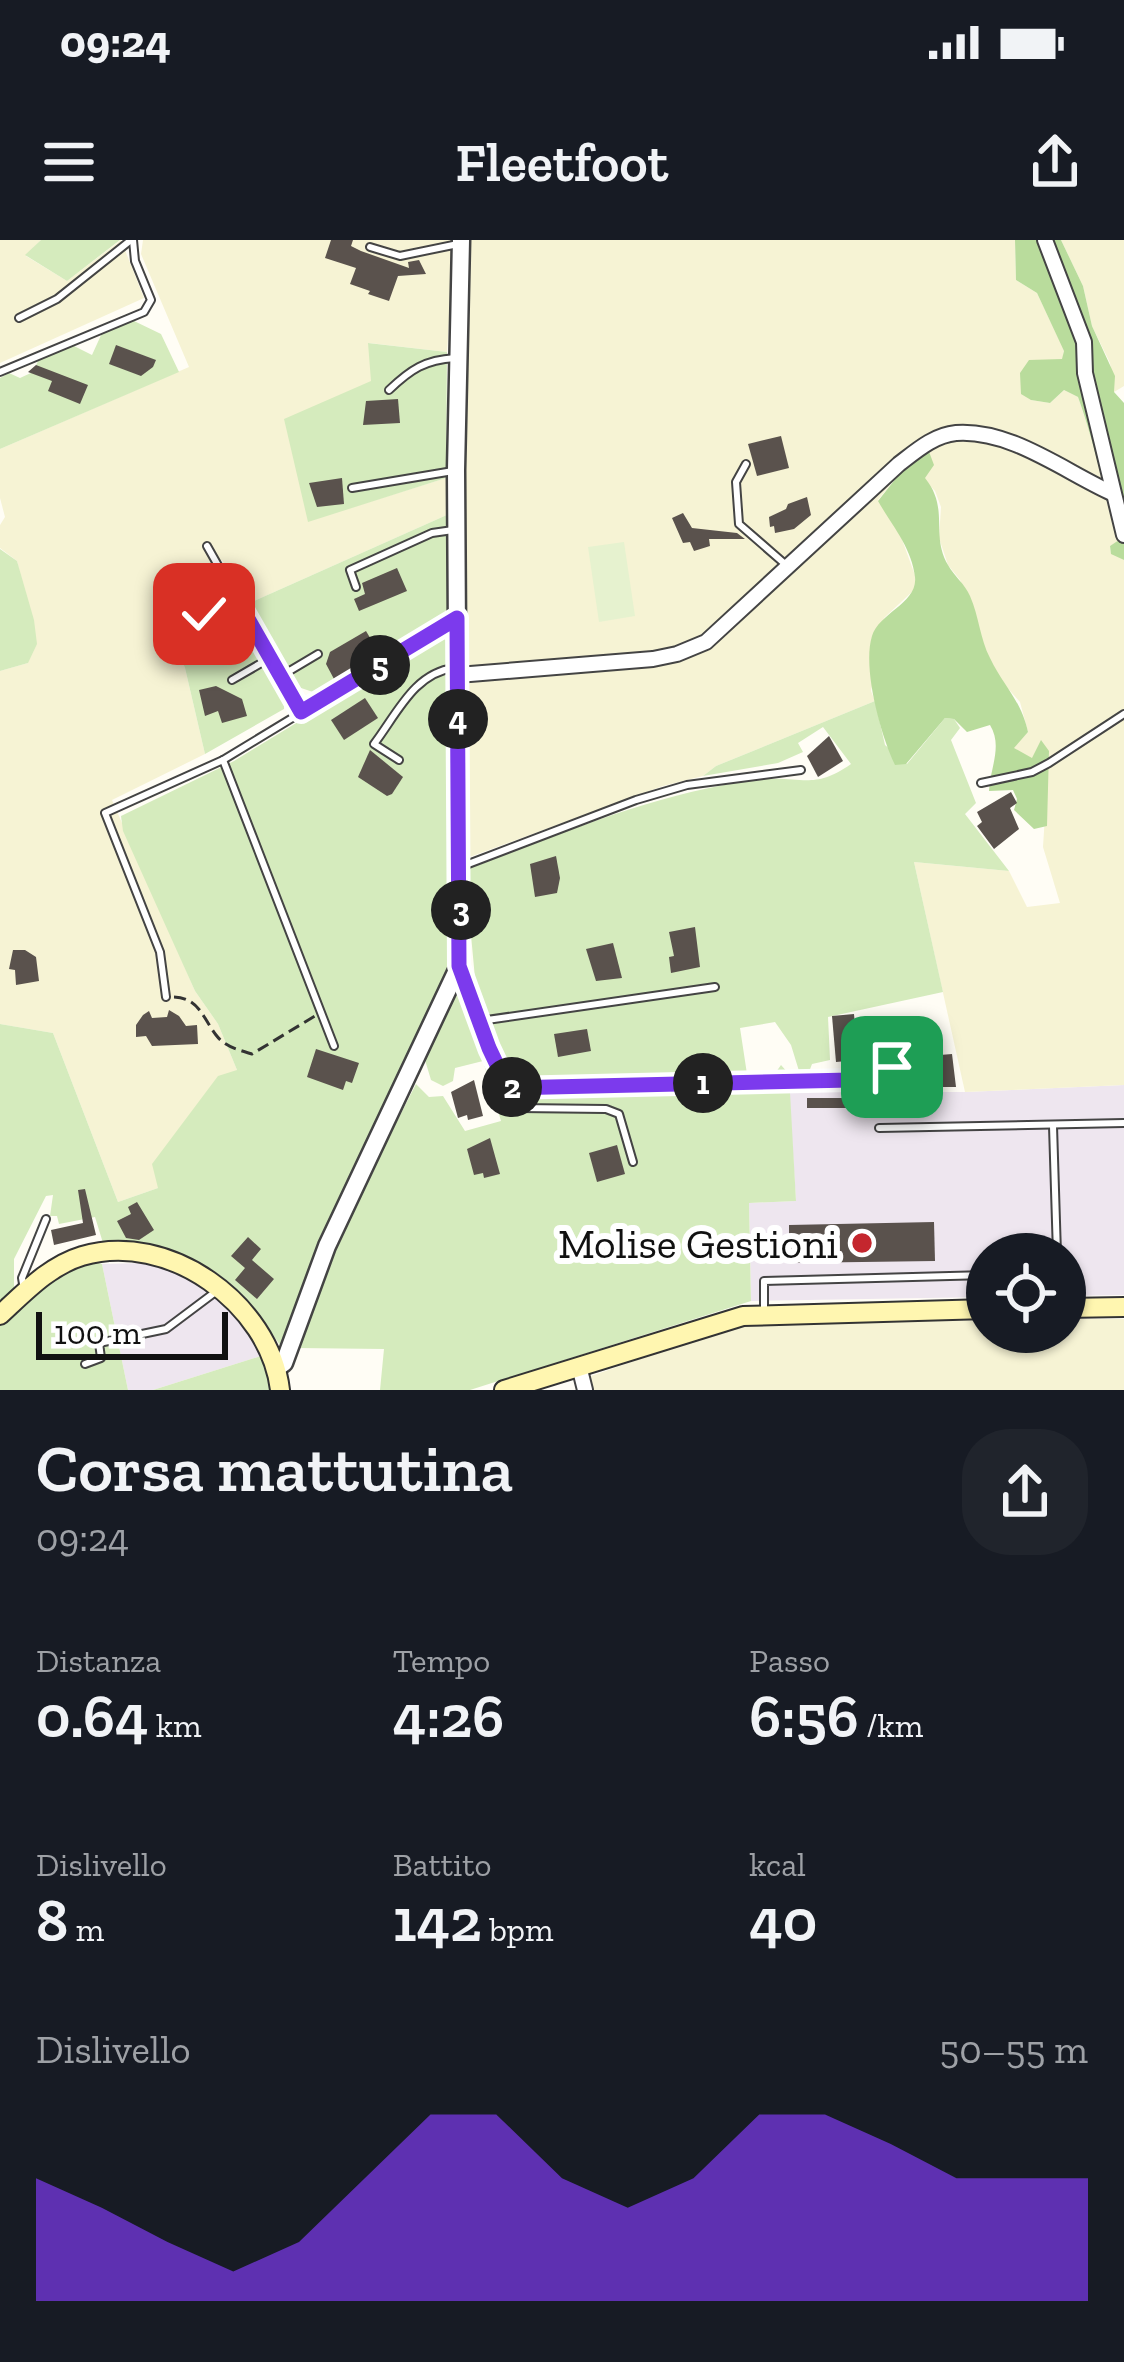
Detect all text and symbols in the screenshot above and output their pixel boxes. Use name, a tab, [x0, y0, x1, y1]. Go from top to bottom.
text: 09:24	[60, 15, 171, 69]
icon: menu	[36, 129, 102, 195]
icon: share	[1022, 129, 1088, 195]
text: Fleetfoot	[456, 130, 668, 195]
pin	[153, 563, 255, 665]
icon: check	[171, 581, 237, 647]
pin: 5	[350, 635, 410, 695]
text: 5	[371, 645, 389, 684]
pin: 4	[428, 689, 488, 749]
text: 4	[449, 699, 467, 738]
pin: 3	[431, 880, 491, 940]
text: 3	[452, 890, 470, 929]
pin	[841, 1016, 943, 1118]
icon: arrive	[859, 1034, 925, 1100]
pin: 1	[673, 1053, 733, 1113]
pin: 2	[482, 1057, 542, 1117]
text: 1	[696, 1063, 710, 1102]
text: 2	[503, 1067, 521, 1106]
place label: Molise Gestioni	[558, 1218, 838, 1269]
marker: Molise Gestioni	[849, 1230, 875, 1256]
map controls	[966, 1233, 1086, 1353]
button: locate	[966, 1233, 1086, 1353]
scale bar	[36, 1306, 228, 1359]
text: 100 m	[54, 1313, 141, 1352]
text: Corsa mattutina	[36, 1429, 513, 1508]
button: share	[962, 1429, 1088, 1555]
text: 09:24	[36, 1514, 129, 1561]
text: Distanza	[36, 1641, 161, 1680]
text: Tempo	[393, 1641, 490, 1680]
text: Passo	[749, 1641, 830, 1680]
text: 0.64	[36, 1680, 148, 1752]
text: 4:26	[393, 1680, 504, 1752]
text: 6:56	[749, 1680, 859, 1752]
text: km	[148, 1706, 202, 1745]
text: /km	[859, 1706, 923, 1745]
text: Dislivello	[36, 1845, 167, 1884]
text: Battito	[393, 1845, 491, 1884]
text: kcal	[749, 1845, 806, 1884]
text: 8	[36, 1884, 68, 1956]
text: 142	[393, 1884, 482, 1956]
text: 40	[749, 1884, 817, 1956]
text: m	[68, 1910, 104, 1949]
text: bpm	[482, 1910, 553, 1949]
text: Dislivello	[36, 2026, 191, 2073]
text: 50–55 m	[939, 2026, 1088, 2073]

